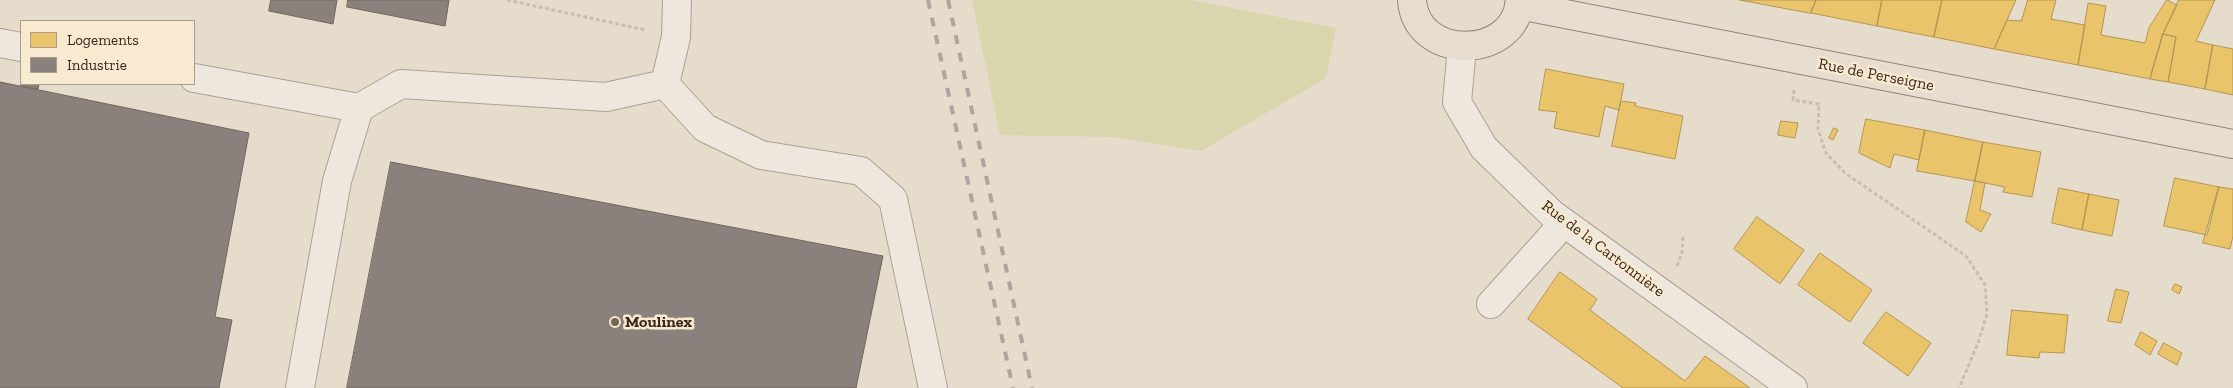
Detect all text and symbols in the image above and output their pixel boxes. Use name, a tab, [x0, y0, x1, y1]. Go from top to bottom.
legend	[20, 20, 195, 85]
text: Logements	[67, 31, 139, 49]
street label: Rue de Perseigne	[1817, 54, 1935, 96]
text: Industrie	[67, 56, 127, 74]
street label: Rue de la Cartonnière	[1538, 196, 1668, 302]
place label: Moulinex	[625, 312, 692, 332]
marker: Moulinex	[609, 316, 621, 328]

